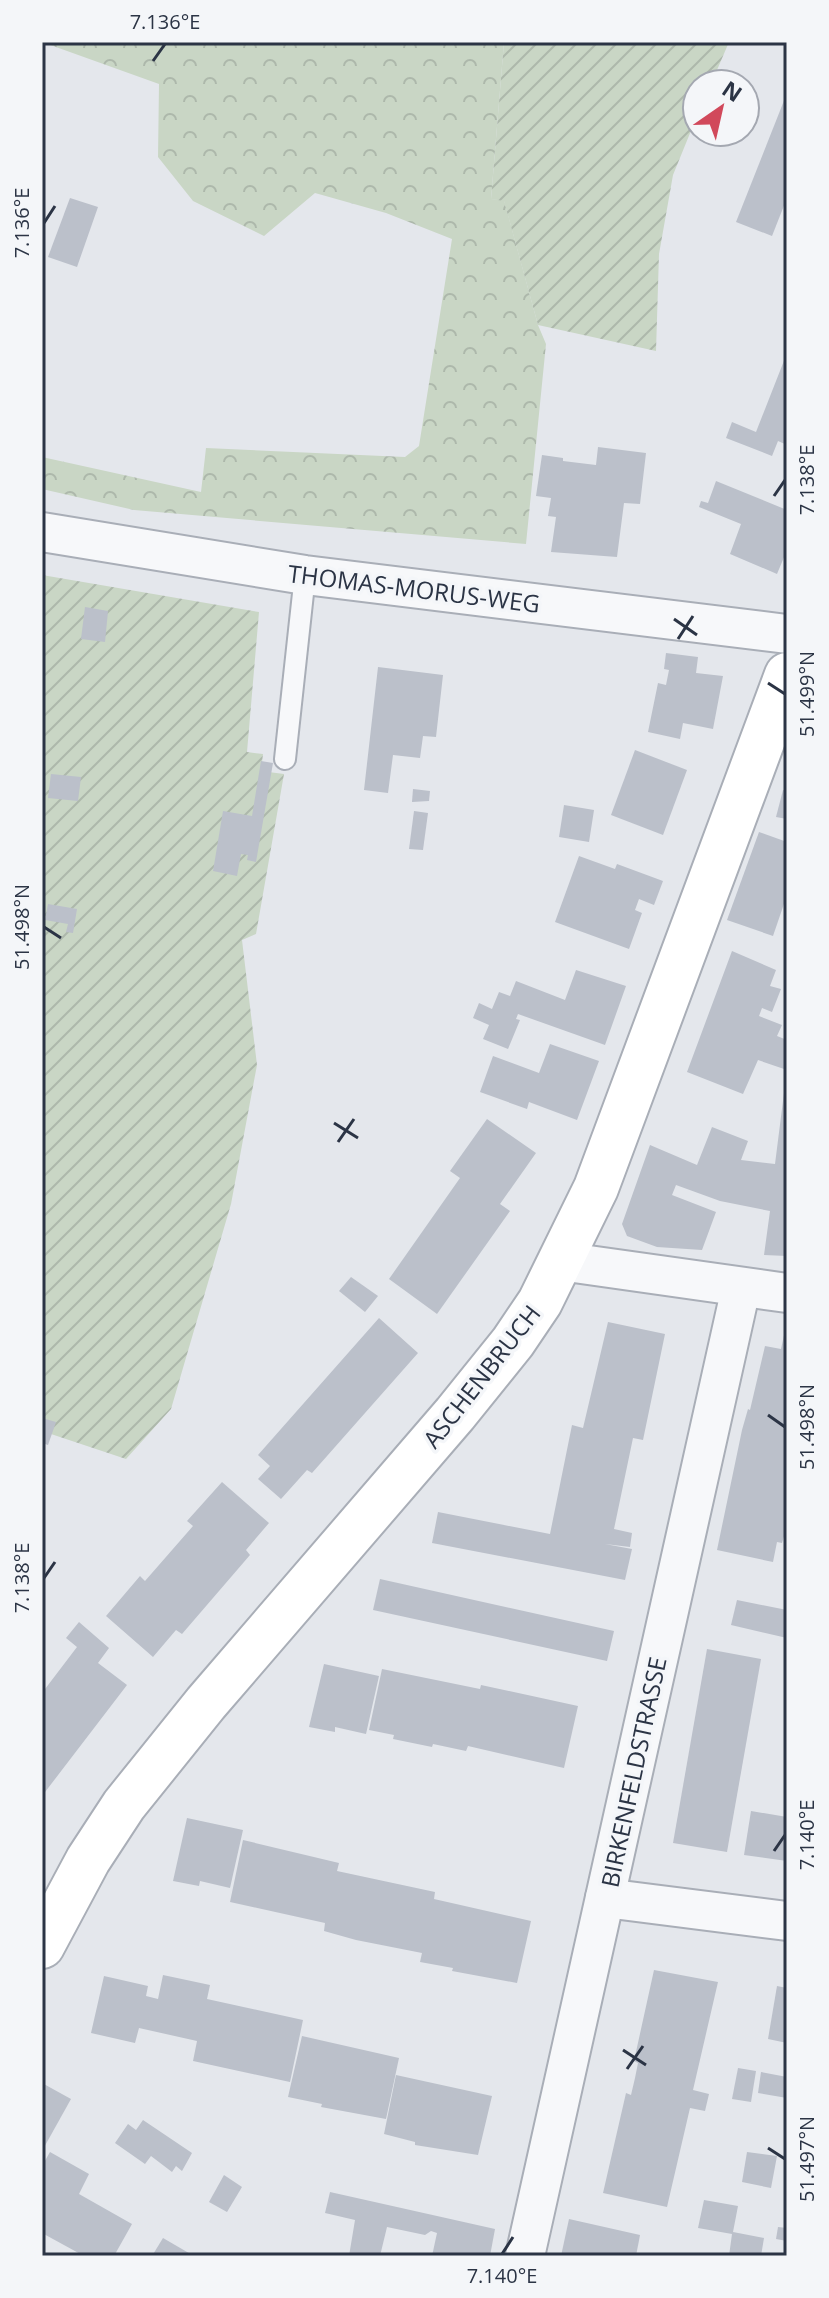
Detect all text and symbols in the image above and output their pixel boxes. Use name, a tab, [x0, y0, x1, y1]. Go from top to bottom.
text: 7.136°E	[130, 8, 200, 35]
north arrow	[681, 68, 761, 148]
text: N	[717, 73, 749, 108]
text: 7.136°E	[8, 188, 35, 258]
text: 7.138°E	[793, 445, 820, 515]
street label: THOMAS-MORUS-WEG	[286, 556, 542, 620]
text: 51.499°N	[793, 651, 820, 737]
text: 51.498°N	[8, 884, 35, 970]
street label: ASCHENBRUCH	[415, 1298, 547, 1454]
text: 51.498°N	[793, 1384, 820, 1470]
text: 7.138°E	[8, 1543, 35, 1613]
street label: BIRKENFELDSTRASSE	[592, 1654, 674, 1890]
text: 7.140°E	[793, 1800, 820, 1870]
text: 51.497°N	[793, 2116, 820, 2202]
text: 7.140°E	[467, 2262, 537, 2289]

